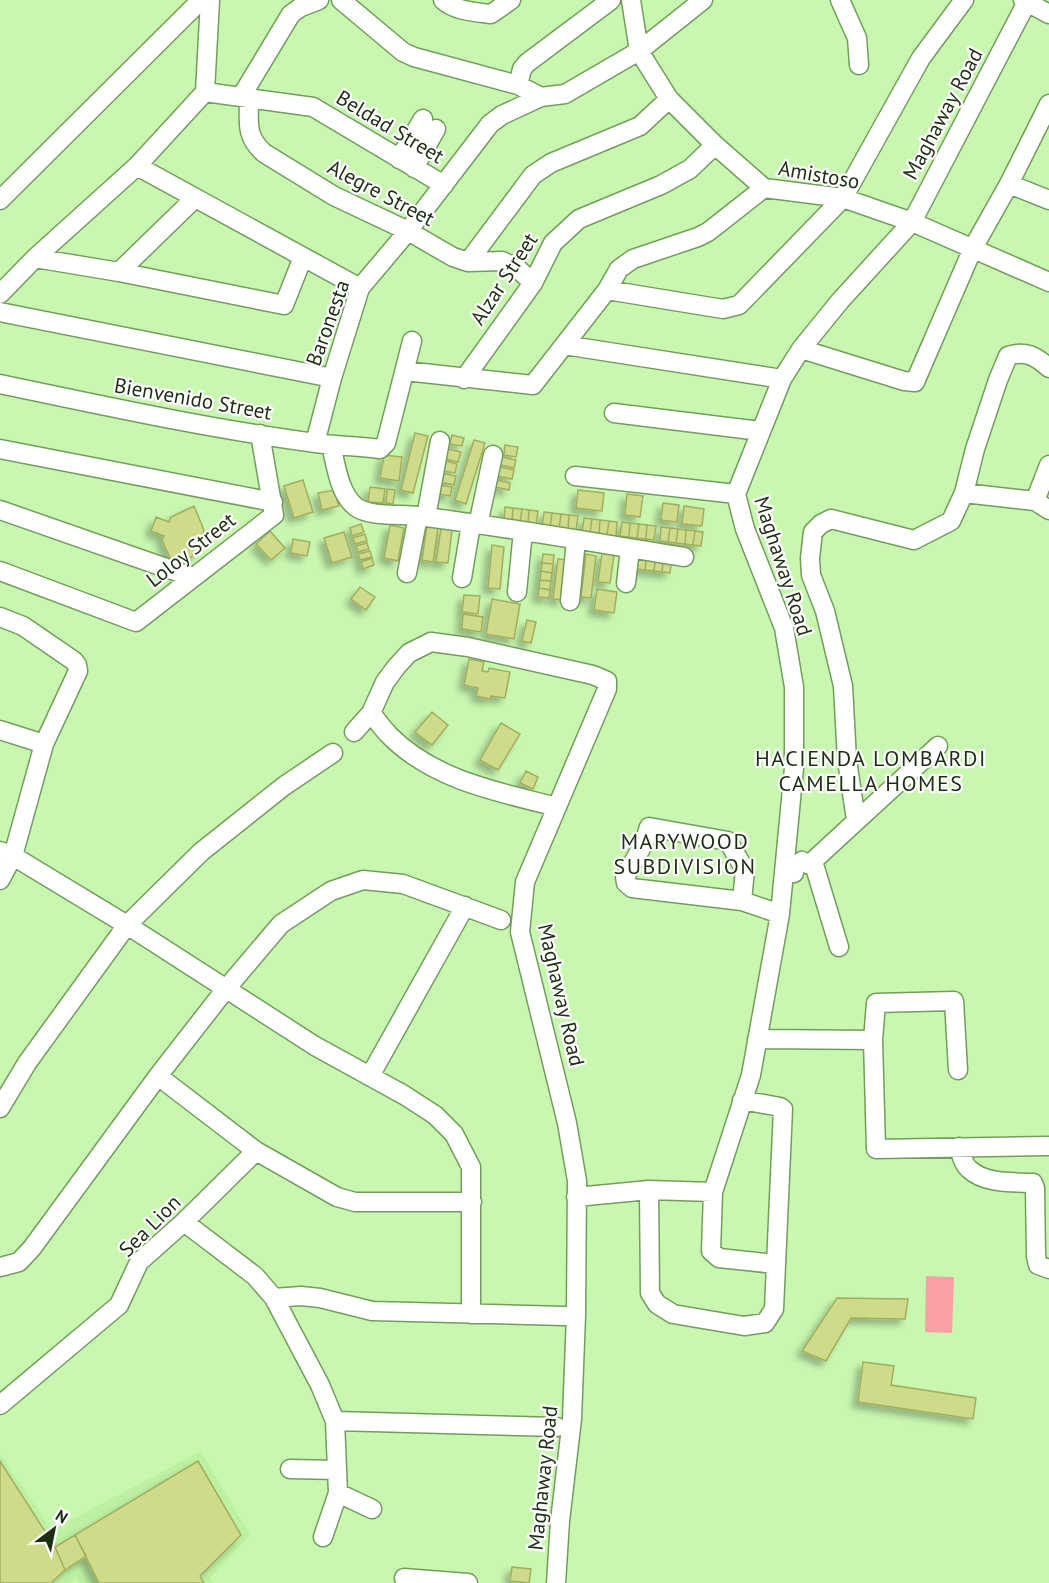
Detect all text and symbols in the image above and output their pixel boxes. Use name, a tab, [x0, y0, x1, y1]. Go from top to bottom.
street label: Maghaway Road	[897, 43, 989, 184]
street label: Beldad Street	[331, 84, 449, 169]
street label: Alegre Street	[323, 153, 439, 232]
street label: Amistoso	[776, 154, 862, 195]
street label: Alzar Street	[464, 228, 543, 330]
street label: Baronesta	[300, 276, 356, 370]
street label: Bienvenido Street	[112, 371, 274, 426]
street label: Maghaway Road	[748, 493, 819, 639]
street label: Loloy Street	[141, 506, 241, 593]
district label: HACIENDA LOMBARDI CAMELLA HOMES	[755, 744, 987, 797]
district label: MARYWOOD SUBDIVISION	[613, 827, 757, 880]
street label: Maghaway Road	[532, 921, 591, 1069]
street label: Sea Lion	[113, 1189, 186, 1262]
street label: Maghaway Road	[521, 1404, 564, 1552]
north arrow	[24, 1499, 84, 1559]
text: N	[52, 1505, 72, 1528]

